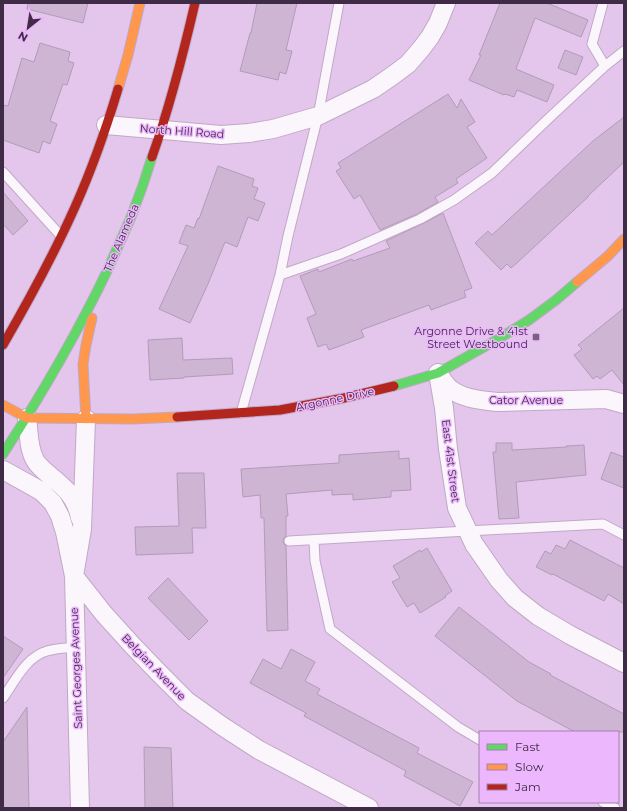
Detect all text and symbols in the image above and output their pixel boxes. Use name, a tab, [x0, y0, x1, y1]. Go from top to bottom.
north arrow	[8, 8, 48, 48]
text: N	[16, 28, 30, 45]
street label: North Hill Road	[139, 121, 225, 141]
street label: The Alameda	[100, 202, 142, 274]
place label: Argonne Drive & 41st Street Westbound	[414, 324, 529, 351]
marker: Argonne Drive & 41st Street Westbound	[531, 332, 541, 342]
street label: Argonne Drive	[295, 384, 376, 414]
street label: Cator Avenue	[489, 393, 563, 407]
street label: East 41st Street	[439, 419, 463, 504]
street label: Saint Georges Avenue	[67, 607, 85, 729]
street label: Belgian Avenue	[119, 631, 189, 703]
legend	[479, 731, 619, 803]
text: Fast	[515, 739, 540, 754]
text: Slow	[515, 759, 544, 774]
text: Jam	[514, 779, 541, 794]

